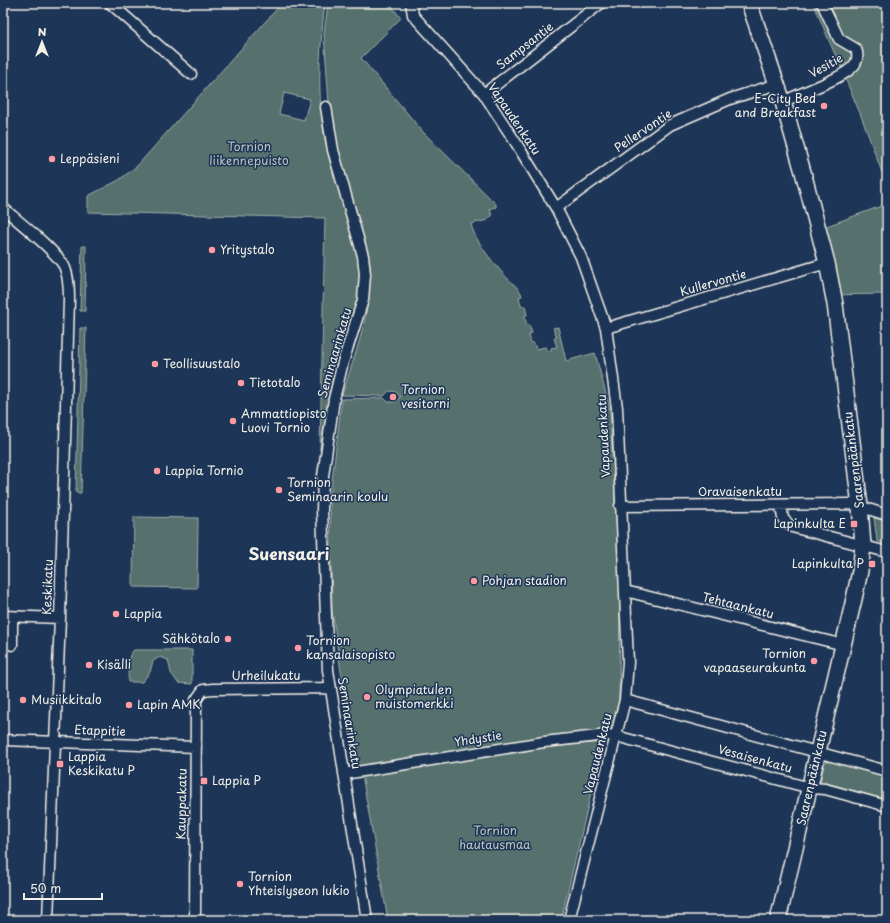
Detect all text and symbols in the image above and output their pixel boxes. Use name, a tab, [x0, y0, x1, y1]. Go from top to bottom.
street label: Sampsantie	[492, 17, 557, 73]
north arrow	[22, 22, 62, 62]
text: N	[38, 23, 47, 40]
street label: Vesitie	[805, 48, 846, 82]
street label: Vapaudenkatu	[484, 79, 546, 158]
place label: E-City Bed and Breakfast	[735, 89, 816, 121]
marker: E-City Bed and Breakfast	[819, 101, 829, 111]
street label: Pellervontie	[610, 104, 675, 156]
park label: Tornion liikennepuisto	[209, 137, 289, 169]
place label: Leppäsieni	[60, 149, 120, 167]
marker: Leppäsieni	[47, 154, 57, 164]
place label: Yritystalo	[220, 240, 275, 258]
marker: Yritystalo	[207, 245, 217, 255]
street label: Kullervontie	[678, 264, 748, 300]
street label: Seminaarinkatu	[313, 305, 356, 400]
place label: Teollisuustalo	[163, 354, 240, 372]
marker: Teollisuustalo	[150, 359, 160, 369]
place label: Tietotalo	[249, 373, 301, 391]
marker: Tietotalo	[236, 378, 246, 388]
place label: Tornion vesitorni	[401, 380, 450, 412]
marker: Tornion vesitorni	[388, 392, 398, 402]
street label: Vapaudenkatu	[592, 394, 614, 478]
place label: Ammattiopisto Luovi Tornio	[241, 404, 327, 436]
street label: Saarenpäänkatu	[838, 411, 868, 509]
marker: Ammattiopisto Luovi Tornio	[228, 416, 238, 426]
place label: Lappia Tornio	[165, 461, 244, 479]
marker: Lappia Tornio	[152, 466, 162, 476]
place label: Tornion Seminaarin koulu	[287, 473, 388, 505]
street label: Oravaisenkatu	[698, 482, 782, 500]
marker: Tornion Seminaarin koulu	[274, 485, 284, 495]
place label: Lapinkulta E	[773, 514, 846, 532]
marker: Lapinkulta E	[849, 519, 859, 529]
district label: Suensaari	[249, 541, 330, 565]
place label: Lapinkulta P	[792, 554, 864, 572]
street label: Keskikatu	[37, 559, 57, 615]
marker: Lapinkulta P	[867, 559, 877, 569]
place label: Pohjan stadion	[482, 571, 567, 589]
marker: Pohjan stadion	[469, 576, 479, 586]
street label: Tehtaankatu	[701, 587, 776, 623]
place label: Lappia	[124, 604, 162, 622]
marker: Lappia	[111, 609, 121, 619]
place label: Sähkötalo	[162, 629, 220, 647]
place label: Tornion kansalaisopisto	[306, 631, 395, 663]
marker: Sähkötalo	[223, 634, 233, 644]
marker: Tornion kansalaisopisto	[293, 643, 303, 653]
place label: Tornion vapaaseurakunta	[704, 644, 807, 676]
place label: Kisälli	[97, 655, 131, 673]
marker: Tornion vapaaseurakunta	[809, 656, 819, 666]
marker: Kisälli	[84, 660, 94, 670]
street label: Urheilukatu	[232, 666, 300, 684]
street label: Seminaarinkatu	[334, 675, 366, 770]
place label: Olympiatulen muistomerkki	[375, 680, 454, 712]
place label: Musiikkitalo	[31, 690, 102, 708]
marker: Olympiatulen muistomerkki	[362, 692, 372, 702]
marker: Musiikkitalo	[18, 695, 28, 705]
place label: Lapin AMK	[137, 695, 200, 713]
marker: Lapin AMK	[124, 700, 134, 710]
street label: Vapaudenkatu	[578, 711, 616, 796]
street label: Etappitie	[74, 720, 126, 740]
street label: Yhdystie	[453, 725, 503, 751]
street label: Saarenpäänkatu	[791, 728, 831, 827]
street label: Vesaisenkatu	[716, 740, 794, 777]
place label: Lappia Keskikatu P	[68, 747, 135, 779]
marker: Lappia Keskikatu P	[55, 759, 65, 769]
street label: Kauppakatu	[171, 768, 191, 840]
place label: Lappia P	[212, 771, 261, 789]
marker: Lappia P	[199, 776, 209, 786]
park label: Tornion hautausmaa	[459, 821, 531, 853]
place label: Tornion Yhteislyseon lukio	[248, 867, 350, 899]
scale bar	[24, 875, 102, 901]
text: 50 m	[30, 879, 61, 897]
marker: Tornion Yhteislyseon lukio	[235, 879, 245, 889]

